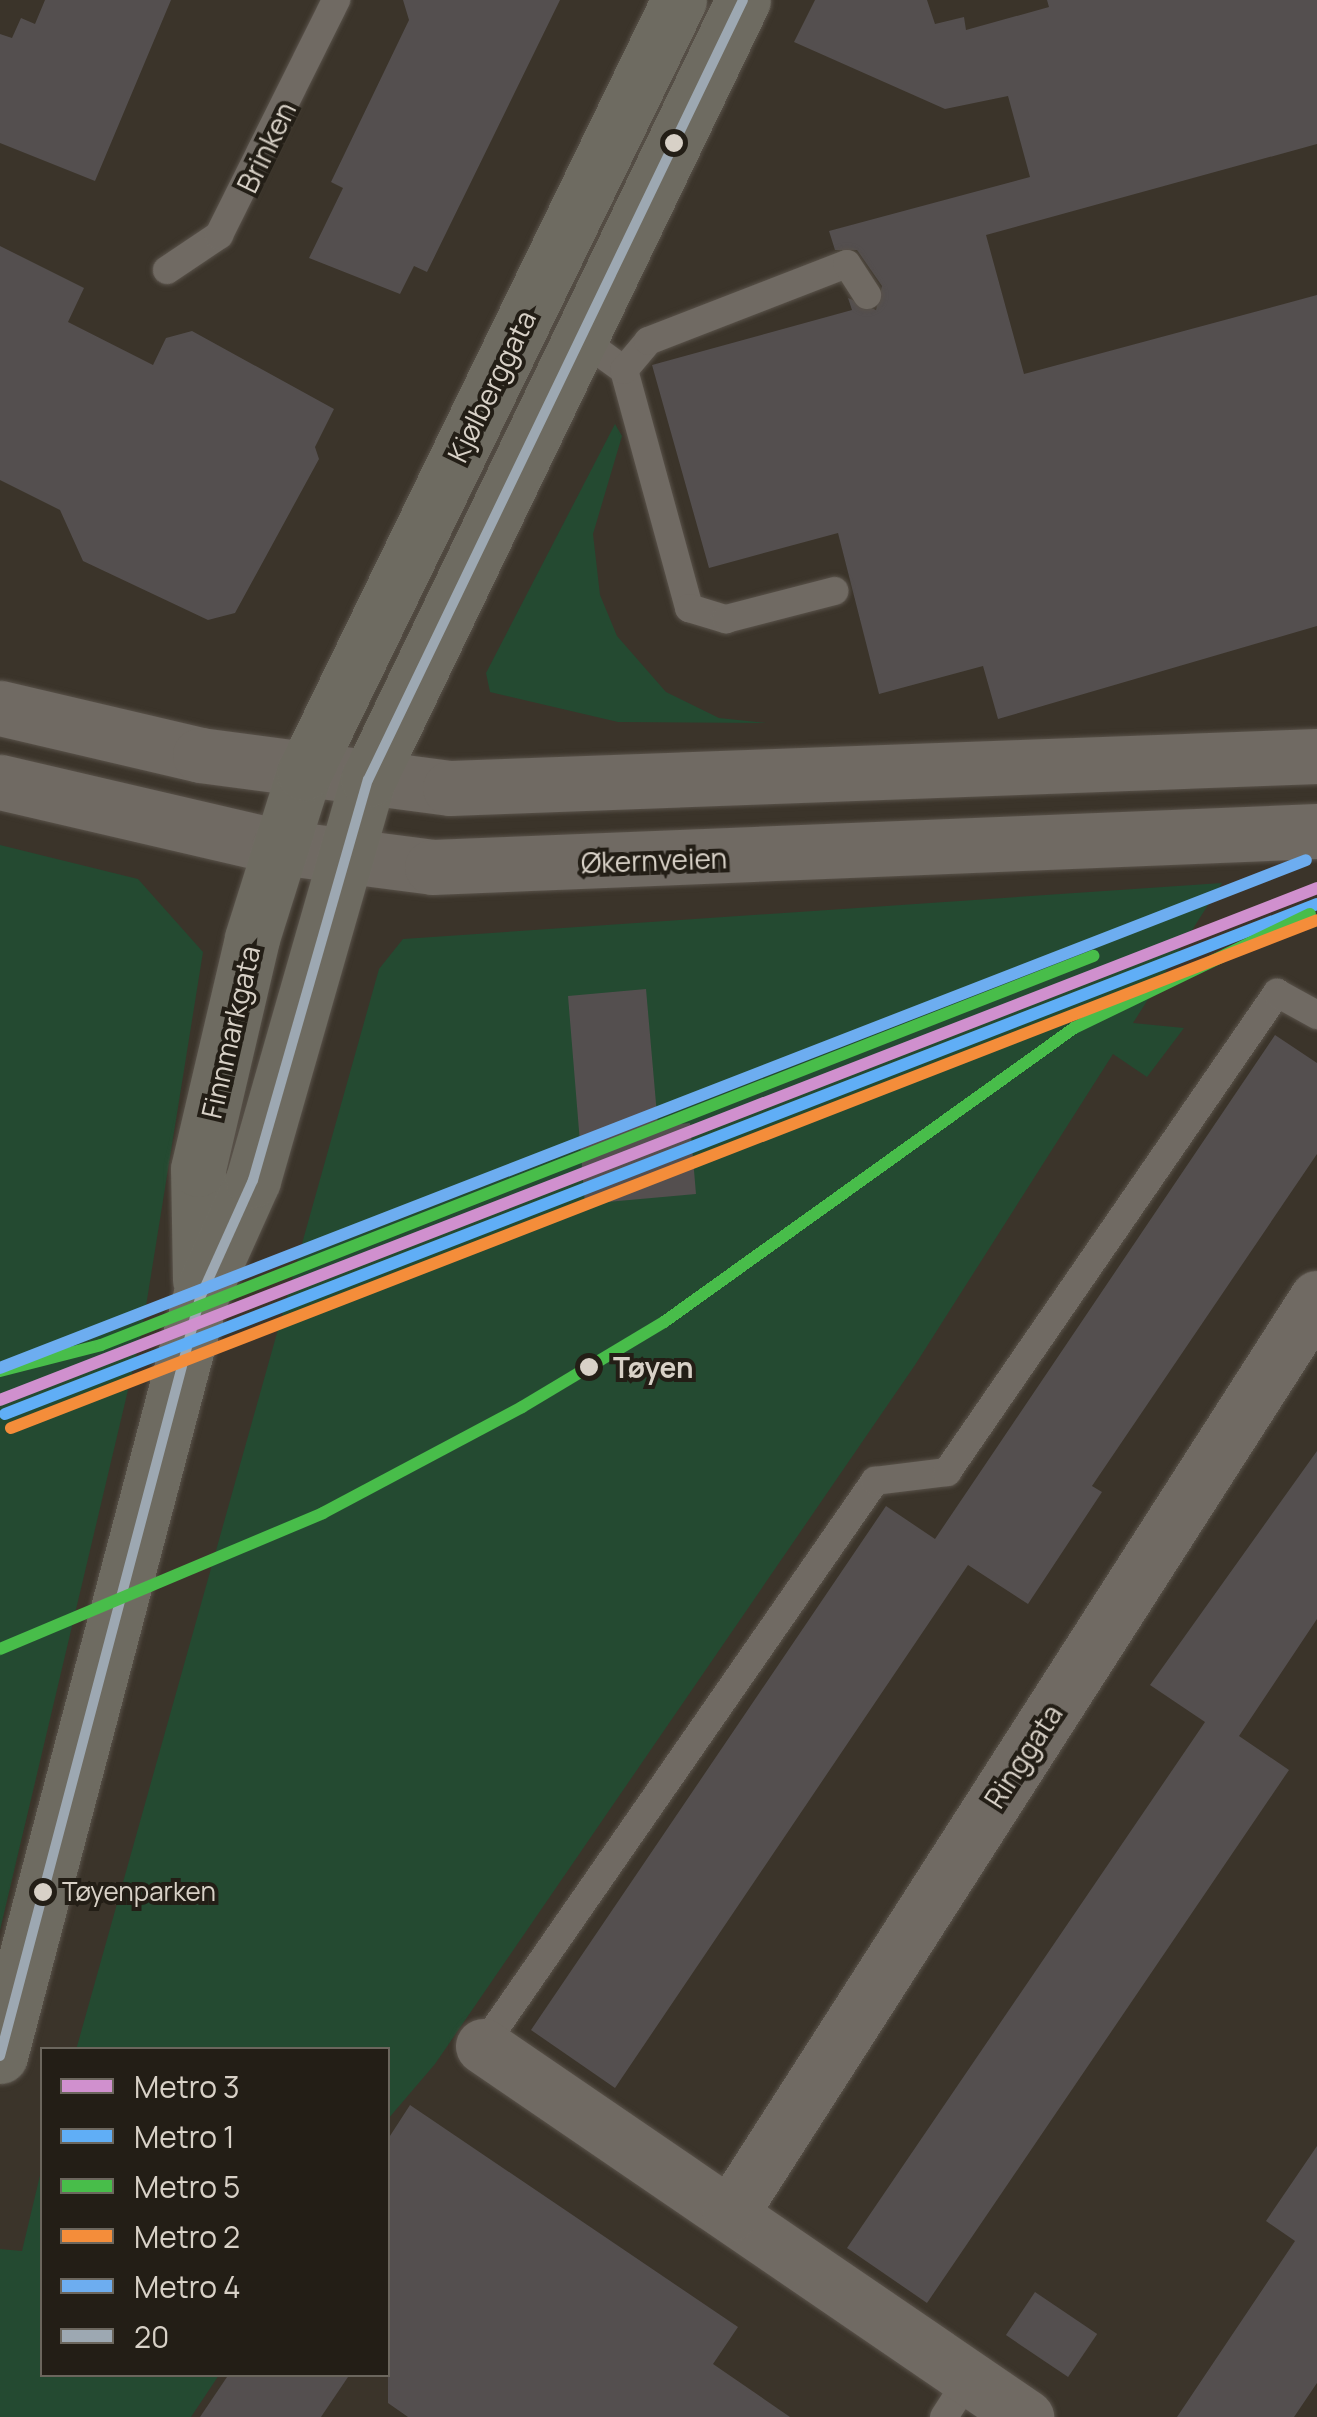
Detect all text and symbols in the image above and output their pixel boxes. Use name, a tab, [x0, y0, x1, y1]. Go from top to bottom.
street label: Brinken	[230, 96, 302, 198]
unlabelled marker	[664, 133, 684, 153]
street label: Kjølberggata	[440, 305, 542, 467]
street label: Økernveien	[580, 841, 728, 879]
street label: Finnmarkgata	[194, 942, 266, 1122]
place label: Tøyen	[613, 1350, 694, 1384]
marker: Tøyen	[574, 1352, 604, 1382]
street label: Ringgata	[977, 1698, 1069, 1814]
place label: Tøyenparken	[62, 1876, 216, 1908]
marker: Tøyenparken	[33, 1882, 53, 1902]
legend	[40, 2047, 390, 2377]
text: Metro 3	[134, 2066, 240, 2107]
text: Metro 1	[134, 2116, 235, 2157]
text: Metro 5	[134, 2166, 240, 2207]
text: Metro 2	[134, 2216, 240, 2257]
text: Metro 4	[134, 2266, 241, 2307]
text: 20	[134, 2316, 169, 2357]

